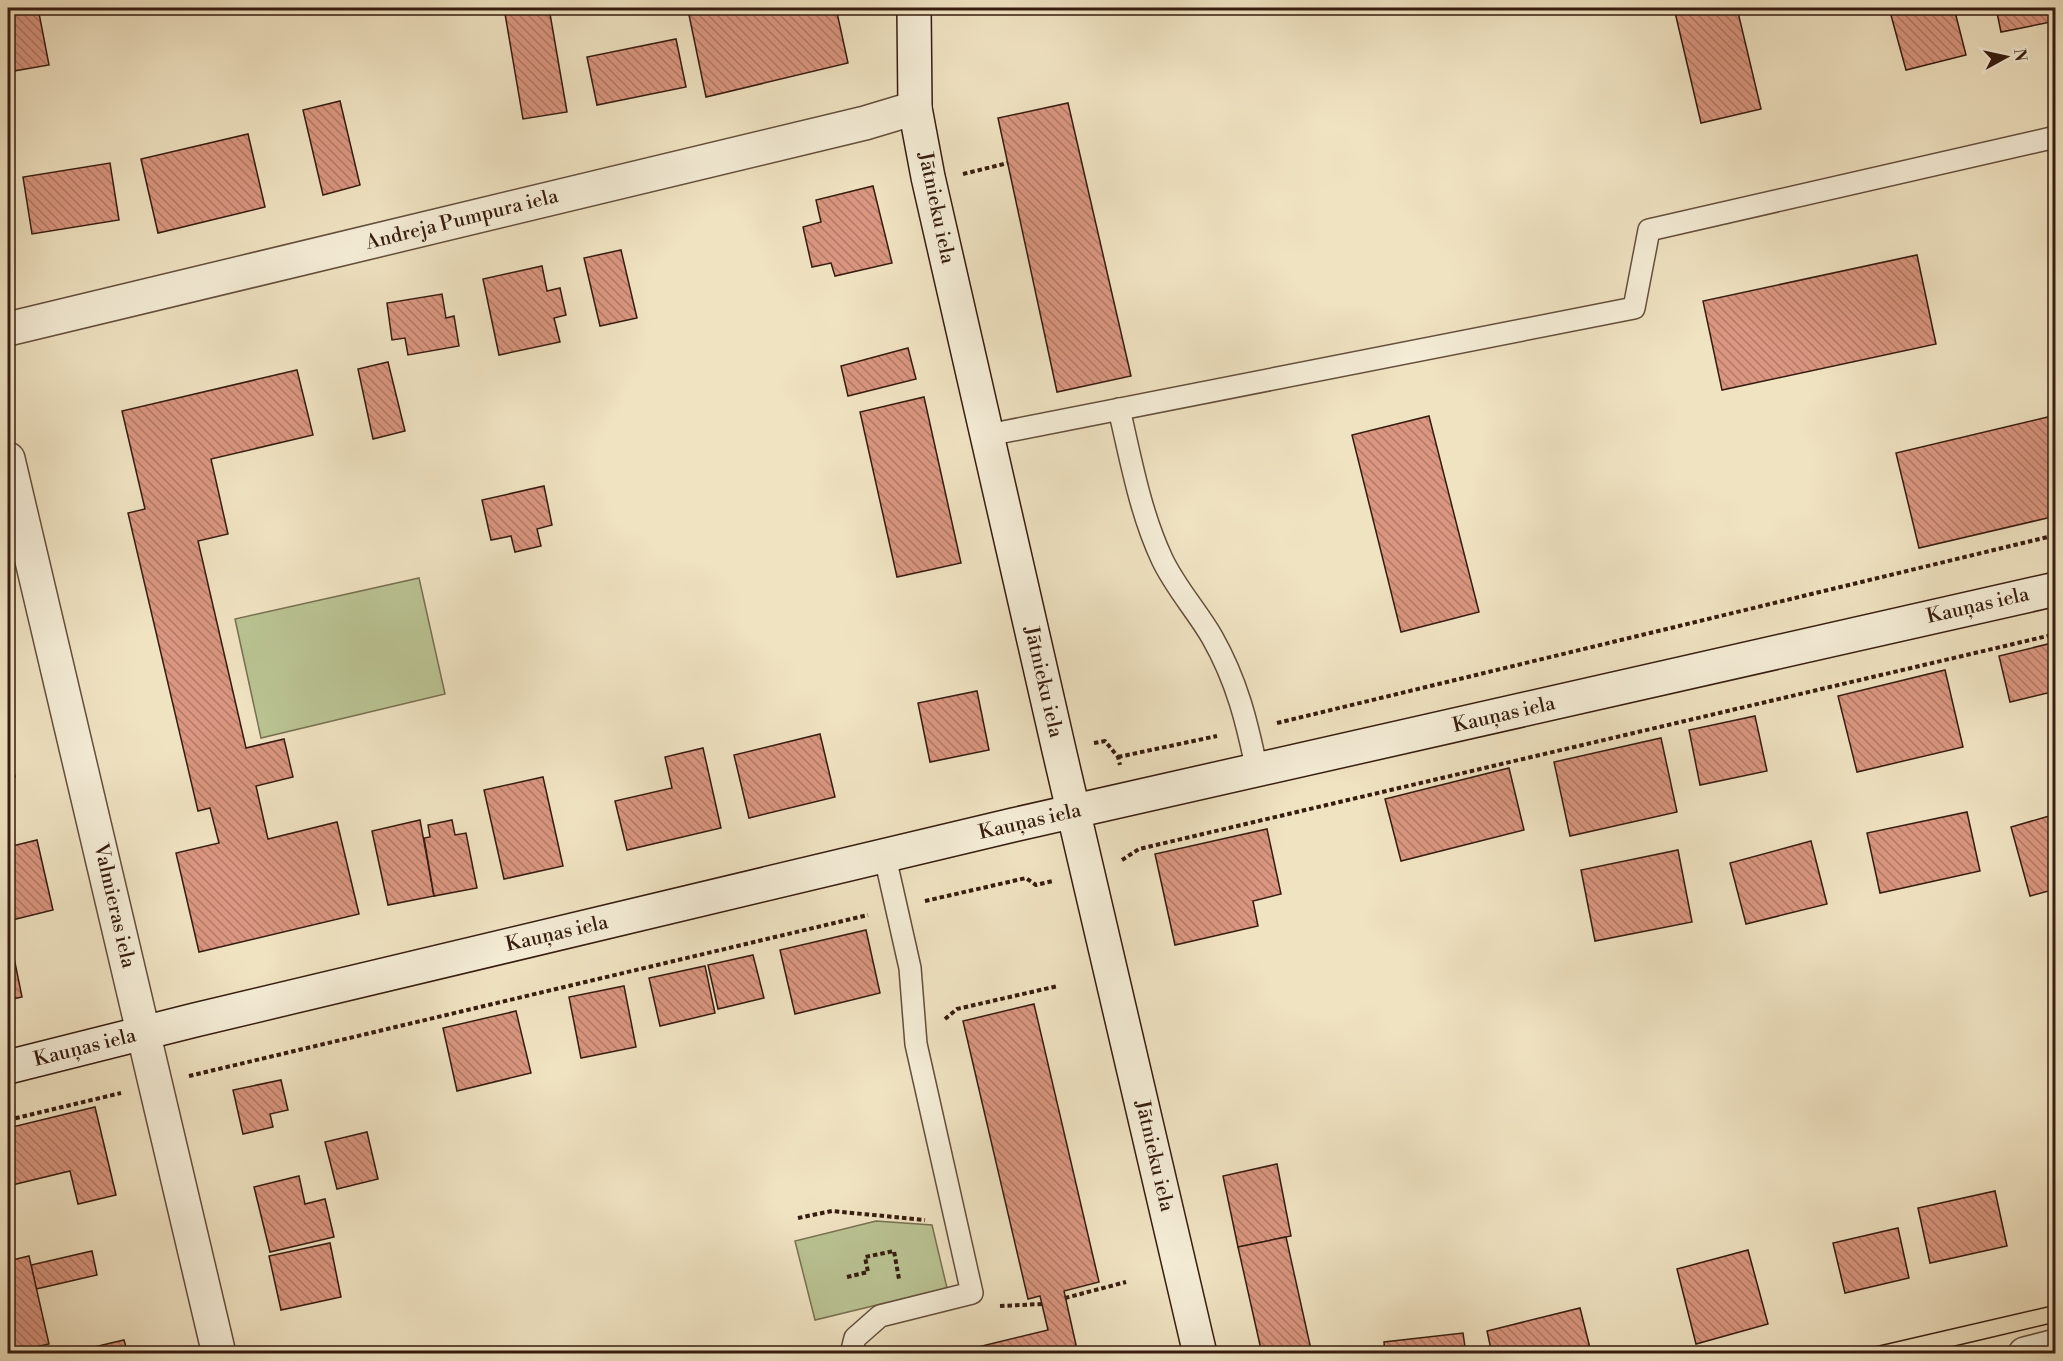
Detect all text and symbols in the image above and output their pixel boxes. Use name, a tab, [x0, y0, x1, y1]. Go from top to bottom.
north arrow	[1976, 27, 2036, 87]
text: N	[2009, 47, 2031, 63]
street label: Jātnieku iela	[912, 149, 960, 267]
street label: Andreja Pumpura iela	[362, 184, 562, 256]
street label: Kauņas iela	[1924, 582, 2033, 630]
street label: Jātnieku iela	[1018, 623, 1068, 741]
street label: Kauņas iela	[1450, 691, 1559, 739]
street label: Kauņas iela	[976, 798, 1085, 846]
street label: Valmieras iela	[87, 840, 141, 972]
street label: Kauņas iela	[503, 910, 612, 958]
street label: Kauņas iela	[31, 1023, 140, 1073]
street label: Jātnieku iela	[1129, 1097, 1179, 1215]

